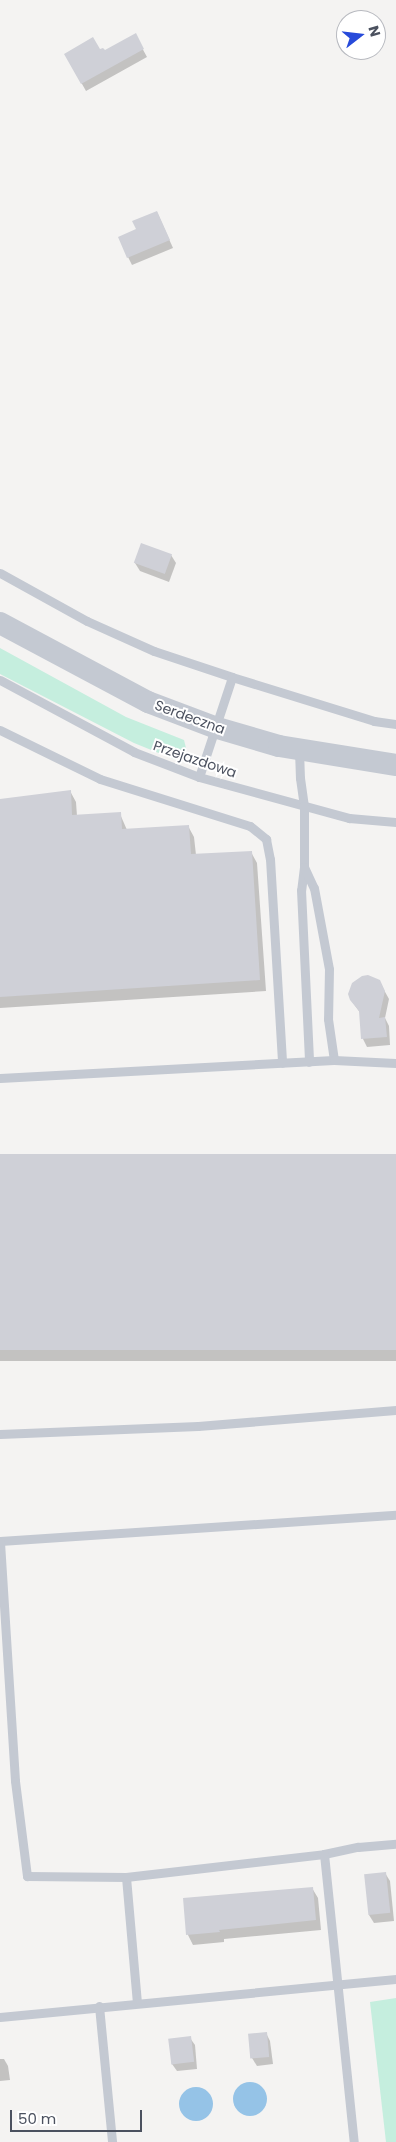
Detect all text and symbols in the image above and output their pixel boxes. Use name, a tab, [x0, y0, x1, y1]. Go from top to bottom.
north arrow	[336, 10, 386, 60]
text: N	[363, 23, 386, 39]
street label: Serdeczna	[153, 697, 227, 737]
street label: Przejazdowa	[151, 737, 239, 781]
scale bar	[12, 2100, 145, 2132]
text: 50 m	[18, 2108, 56, 2129]

